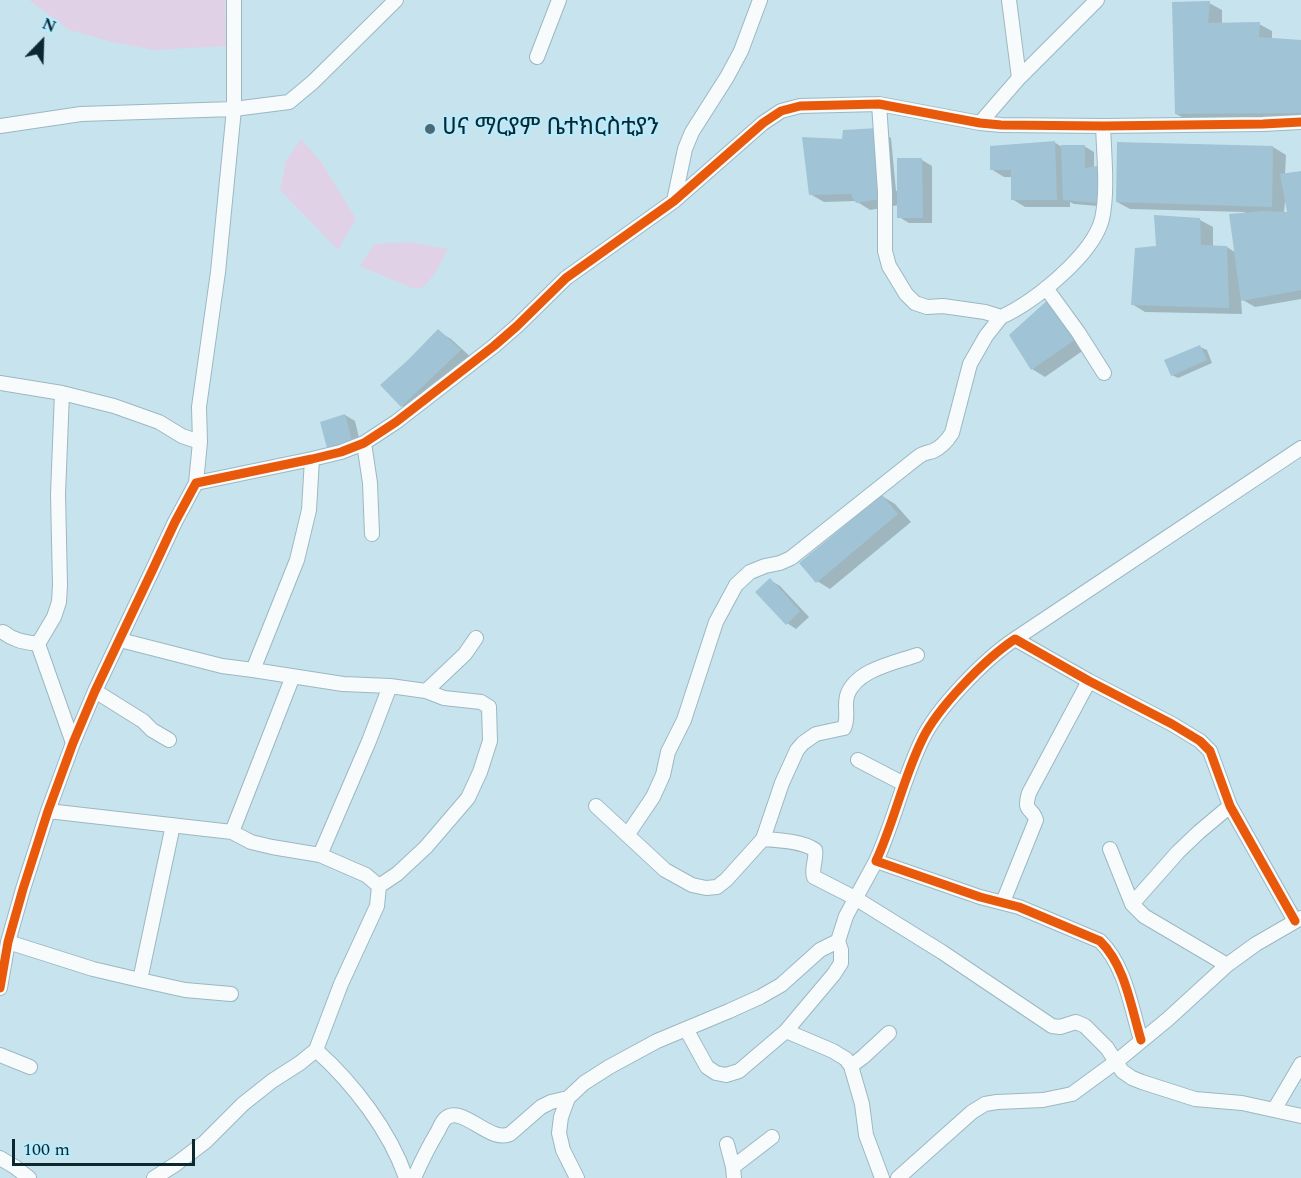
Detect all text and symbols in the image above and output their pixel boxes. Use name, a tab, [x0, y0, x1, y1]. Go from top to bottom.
north arrow	[12, 12, 72, 72]
text: N	[38, 12, 60, 39]
place label: ሀና ማርያም ቤተክርስቲያን	[442, 115, 659, 143]
marker: ሀና ማርያም ቤተክርስቲያን	[423, 122, 437, 136]
scale bar	[15, 1127, 198, 1165]
text: 100 m	[23, 1136, 70, 1163]

